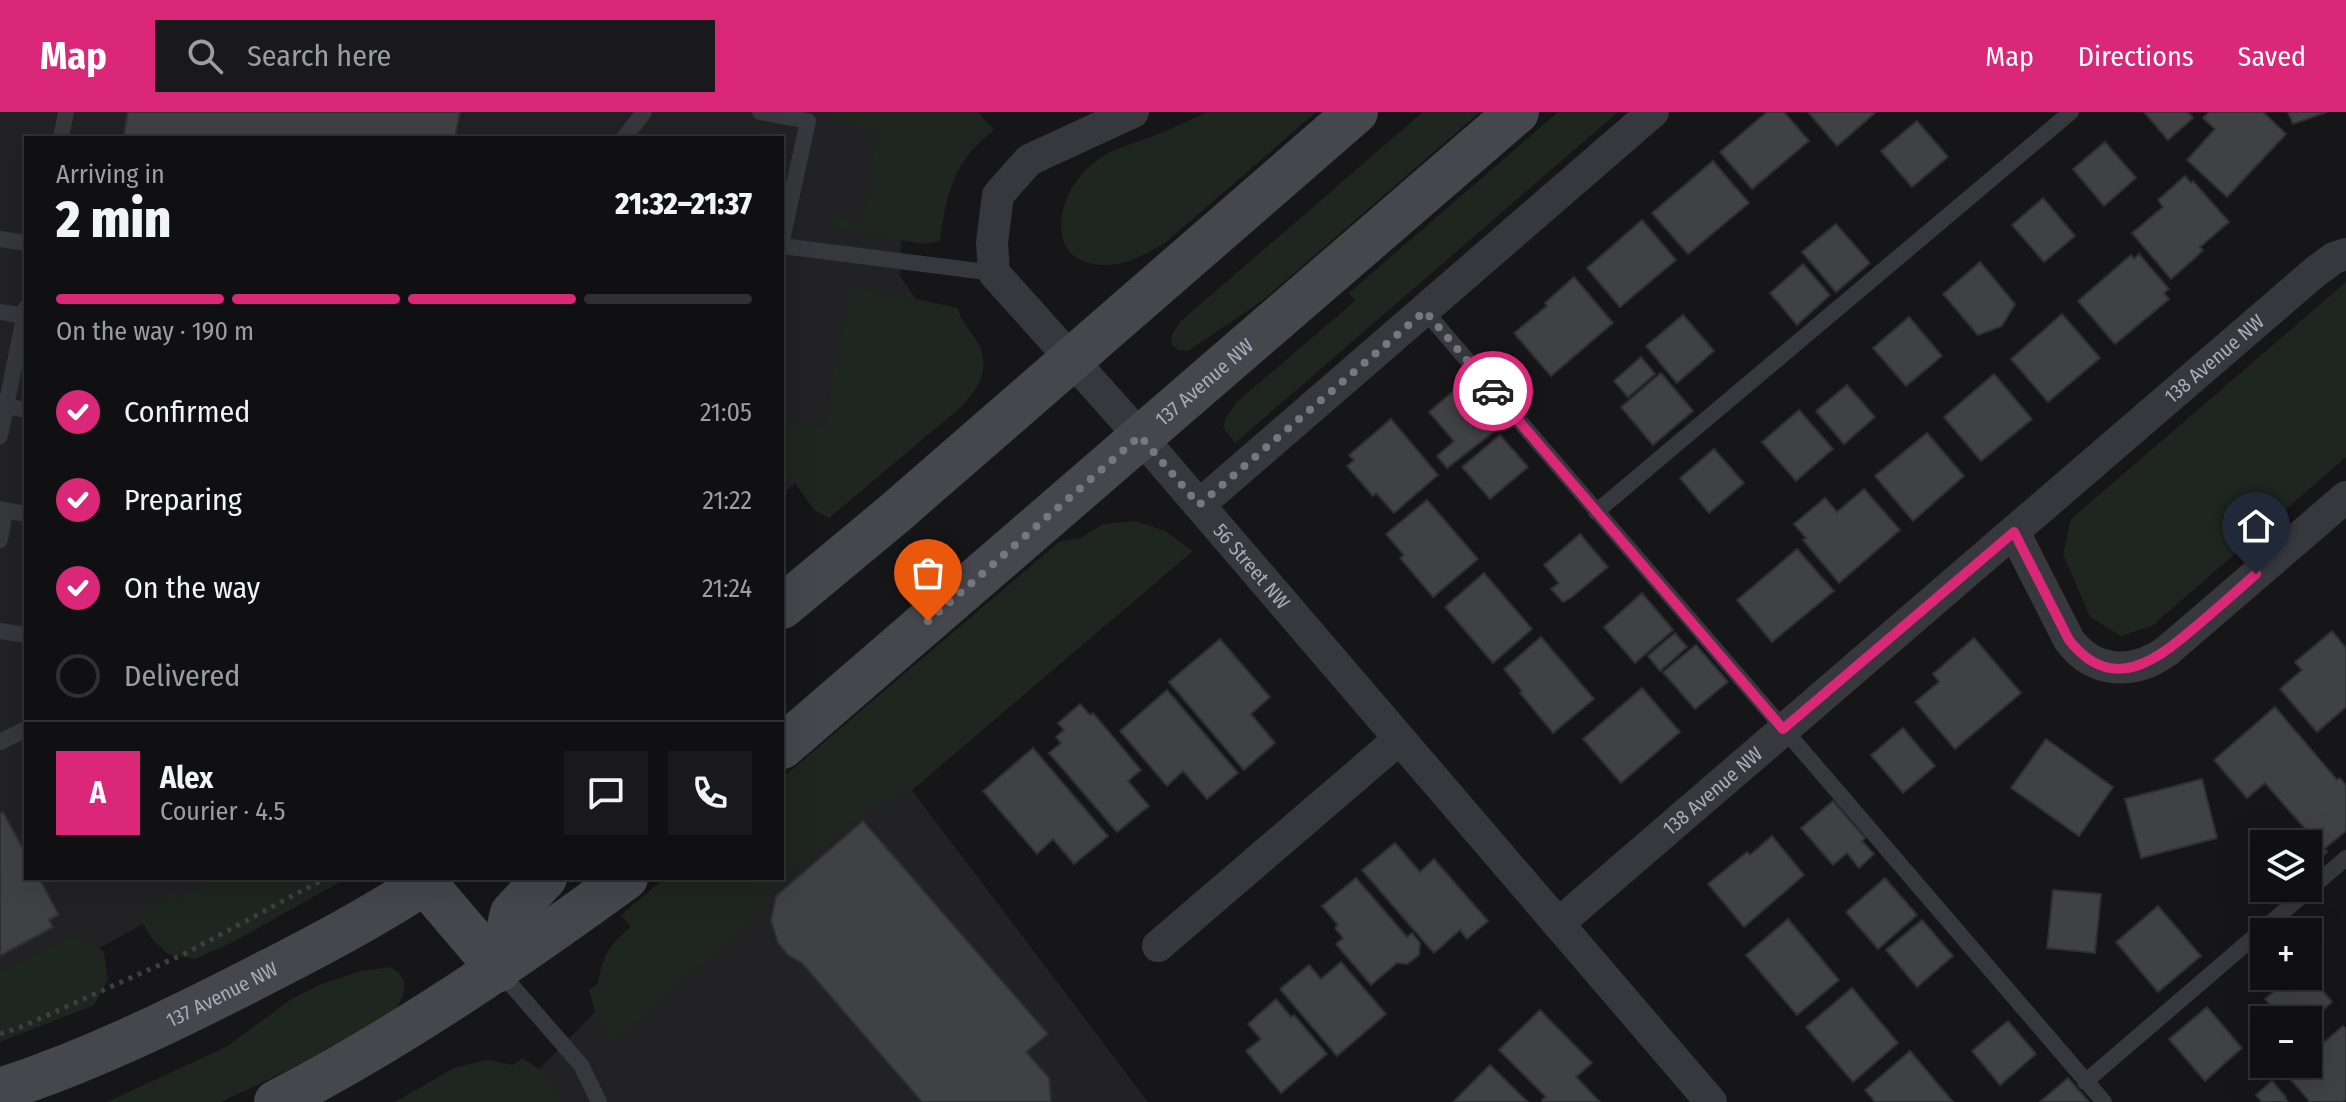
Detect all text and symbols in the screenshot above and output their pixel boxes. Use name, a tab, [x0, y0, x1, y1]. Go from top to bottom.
search box	[155, 20, 715, 92]
text: Map	[40, 33, 107, 79]
icon: search	[183, 34, 227, 78]
text: Search here	[247, 38, 391, 74]
text: Map	[1985, 40, 2034, 73]
text: Directions	[2078, 40, 2194, 73]
text: Saved	[2238, 40, 2306, 73]
text: Arriving in	[56, 159, 165, 190]
text: 21:32–21:37	[615, 186, 752, 222]
text: 2 min	[56, 188, 171, 251]
street label: 138 Avenue NW	[2160, 309, 2269, 408]
text: On the way · 190 m	[56, 316, 254, 347]
street label: 137 Avenue NW	[1150, 333, 1258, 431]
courier	[1453, 351, 1533, 431]
icon: car	[1471, 369, 1515, 413]
icon: check	[56, 390, 100, 434]
text: Confirmed	[124, 394, 250, 430]
text: 21:05	[700, 397, 752, 428]
icon: check	[56, 478, 100, 522]
text: Preparing	[124, 482, 242, 518]
text: 21:22	[703, 485, 752, 516]
pin	[2222, 492, 2290, 574]
icon: home	[2234, 504, 2278, 548]
street label: 56 Street NW	[1208, 519, 1295, 614]
pin	[894, 539, 962, 621]
icon: bag	[906, 551, 950, 595]
icon: check	[56, 566, 100, 610]
text: On the way	[124, 570, 260, 606]
text: 21:24	[702, 573, 752, 604]
text: Delivered	[124, 658, 240, 694]
street label: 138 Avenue NW	[1658, 741, 1767, 840]
button: chat	[564, 751, 648, 835]
button: phone	[668, 751, 752, 835]
text: Alex	[160, 760, 213, 796]
text: A	[90, 775, 106, 811]
text: Courier · 4.5	[160, 796, 286, 827]
map controls	[2250, 830, 2322, 1078]
button: layers	[2250, 830, 2322, 902]
button: +	[2250, 918, 2322, 990]
street label: 137 Avenue NW	[162, 956, 282, 1032]
button: −	[2250, 1006, 2322, 1078]

